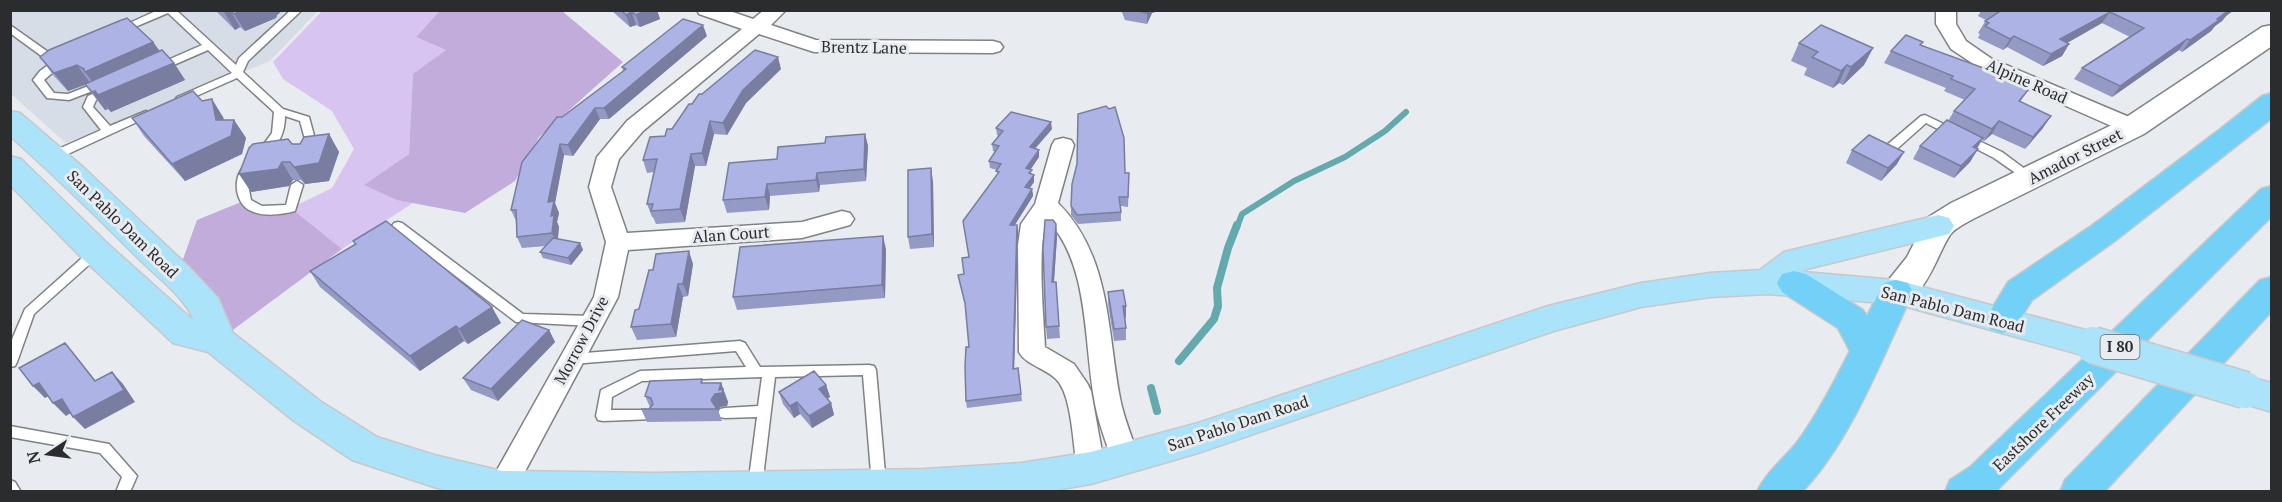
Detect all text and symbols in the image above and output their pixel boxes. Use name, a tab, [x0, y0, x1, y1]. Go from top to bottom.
street label: Brentz Lane	[821, 35, 907, 59]
street label: Alpine Road	[1983, 53, 2071, 109]
street label: Amador Street	[2024, 123, 2126, 189]
street label: San Pablo Dam Road	[63, 165, 183, 283]
street label: Alan Court	[692, 220, 770, 248]
street label: San Pablo Dam Road	[1879, 281, 2027, 337]
street label: Morrow Drive	[548, 292, 614, 388]
road number: I 80	[2100, 335, 2140, 359]
street label: Eastshore Freeway	[1988, 368, 2099, 476]
street label: San Pablo Dam Road	[1165, 390, 1311, 456]
north arrow	[18, 424, 78, 484]
text: N	[21, 449, 45, 466]

